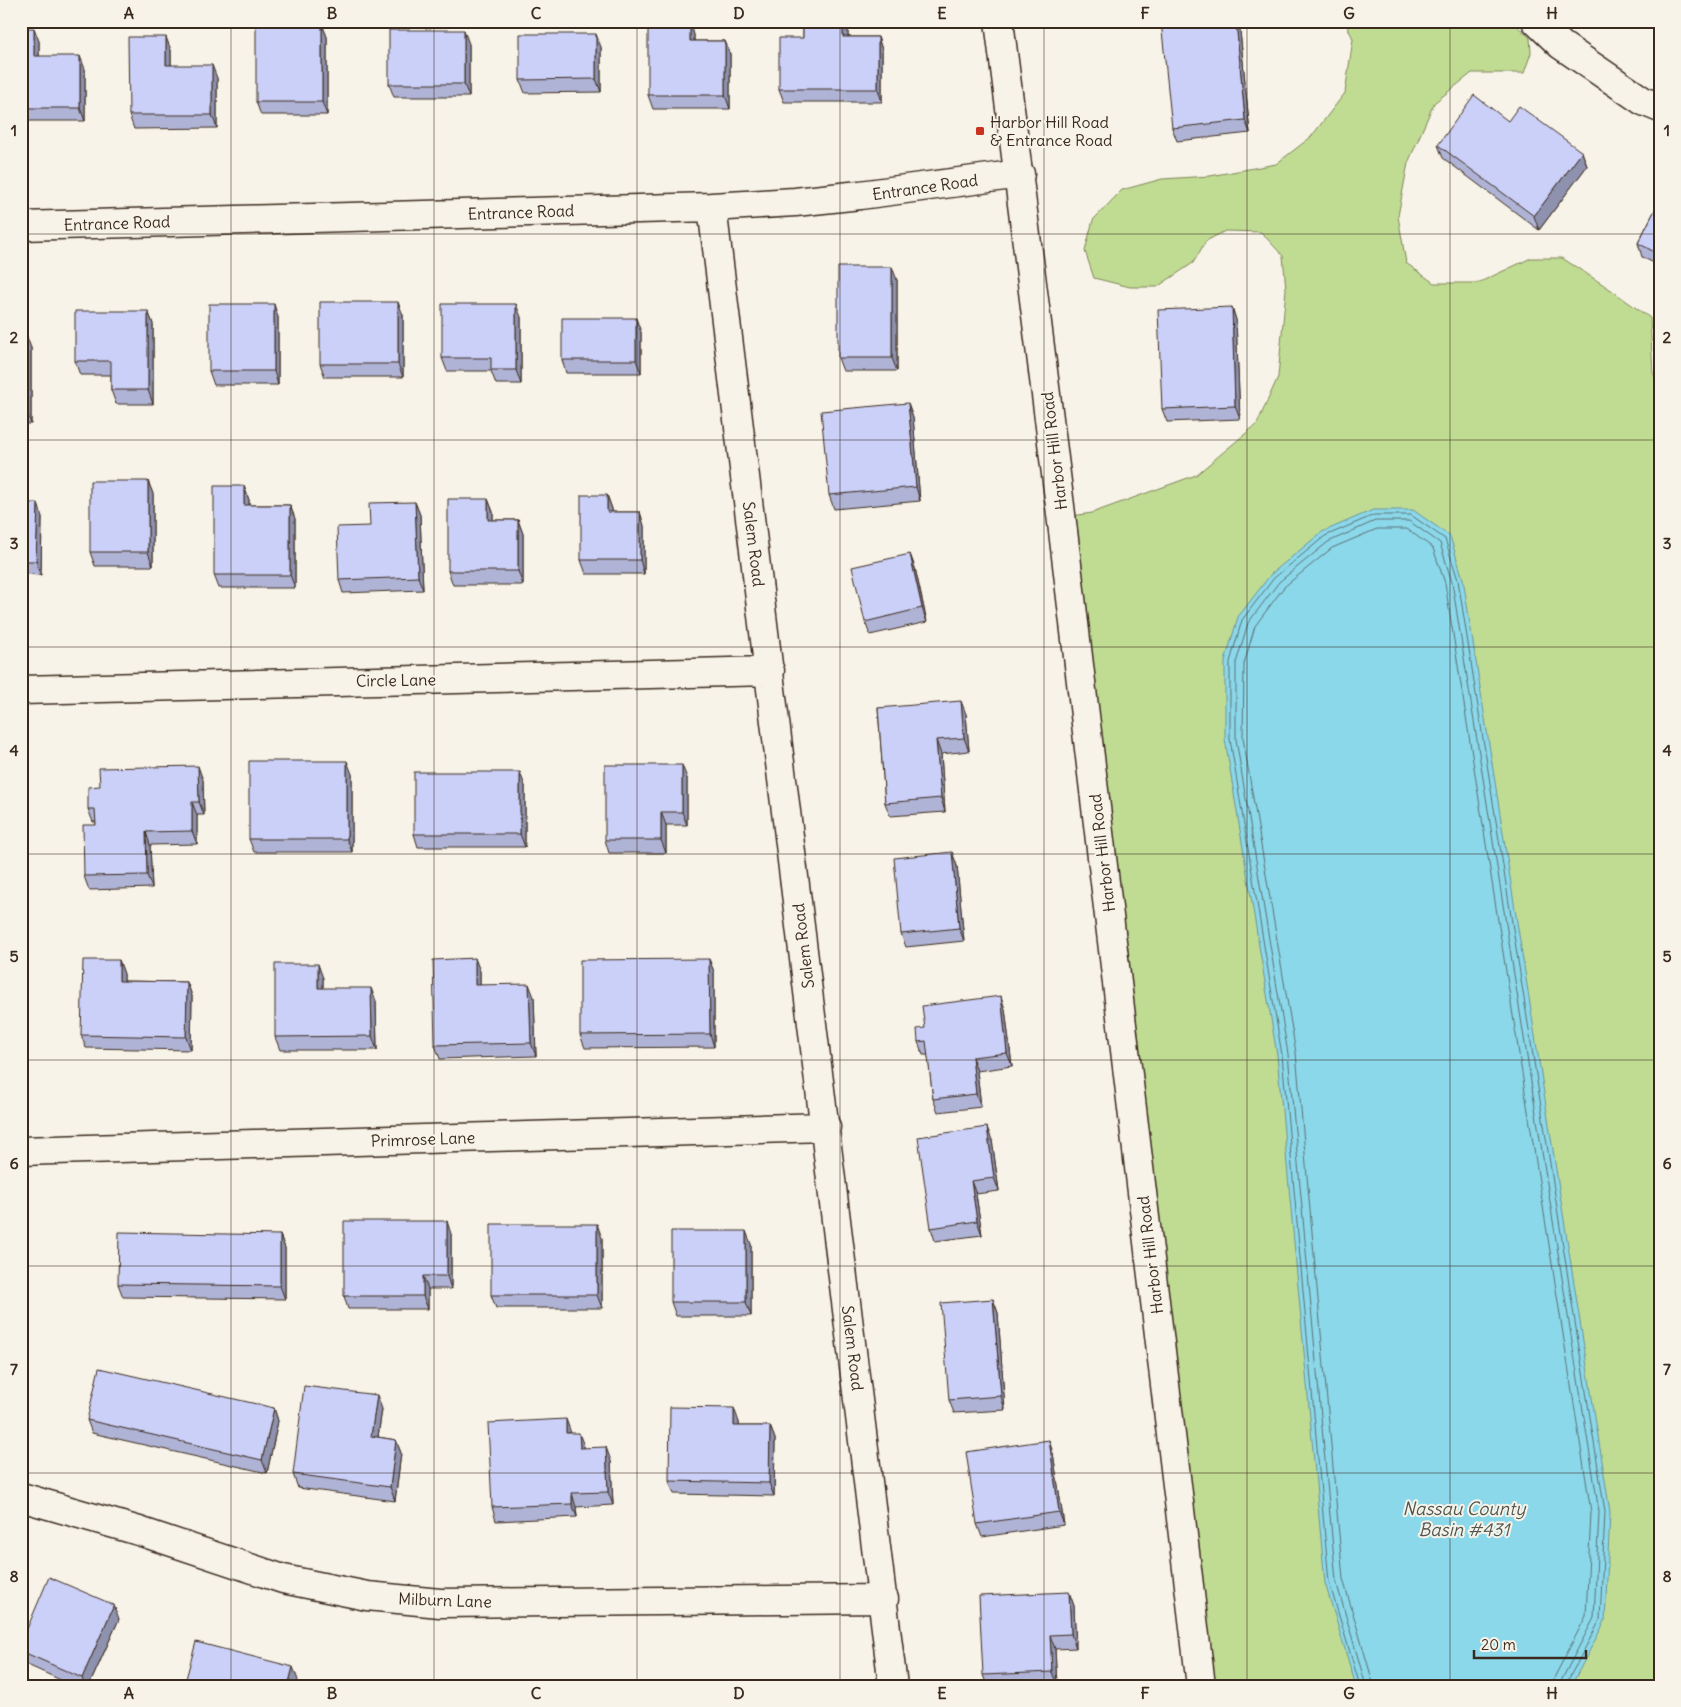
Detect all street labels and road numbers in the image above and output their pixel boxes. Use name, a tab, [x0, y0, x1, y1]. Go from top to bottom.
street label: Entrance Road	[871, 170, 979, 204]
street label: Entrance Road	[467, 200, 575, 224]
street label: Entrance Road	[63, 211, 171, 235]
street label: Harbor Hill Road	[1037, 391, 1071, 511]
street label: Salem Road	[739, 500, 769, 588]
street label: Circle Lane	[356, 669, 436, 691]
street label: Harbor Hill Road	[1085, 793, 1119, 913]
street label: Salem Road	[788, 902, 818, 990]
street label: Primrose Lane	[370, 1127, 476, 1151]
street label: Harbor Hill Road	[1133, 1195, 1167, 1315]
street label: Salem Road	[838, 1304, 868, 1392]
street label: Milburn Lane	[398, 1588, 492, 1612]

